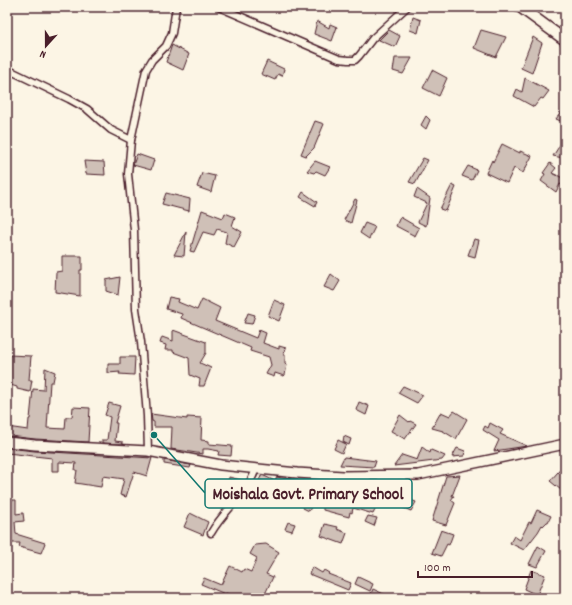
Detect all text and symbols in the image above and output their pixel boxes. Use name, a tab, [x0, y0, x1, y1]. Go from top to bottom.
north arrow	[26, 26, 66, 66]
text: N	[37, 45, 49, 62]
callout: Moishala Govt. Primary School	[205, 479, 412, 508]
text: Moishala Govt. Primary School	[213, 484, 404, 508]
scale bar	[418, 553, 532, 579]
text: 100 m	[424, 560, 451, 577]

